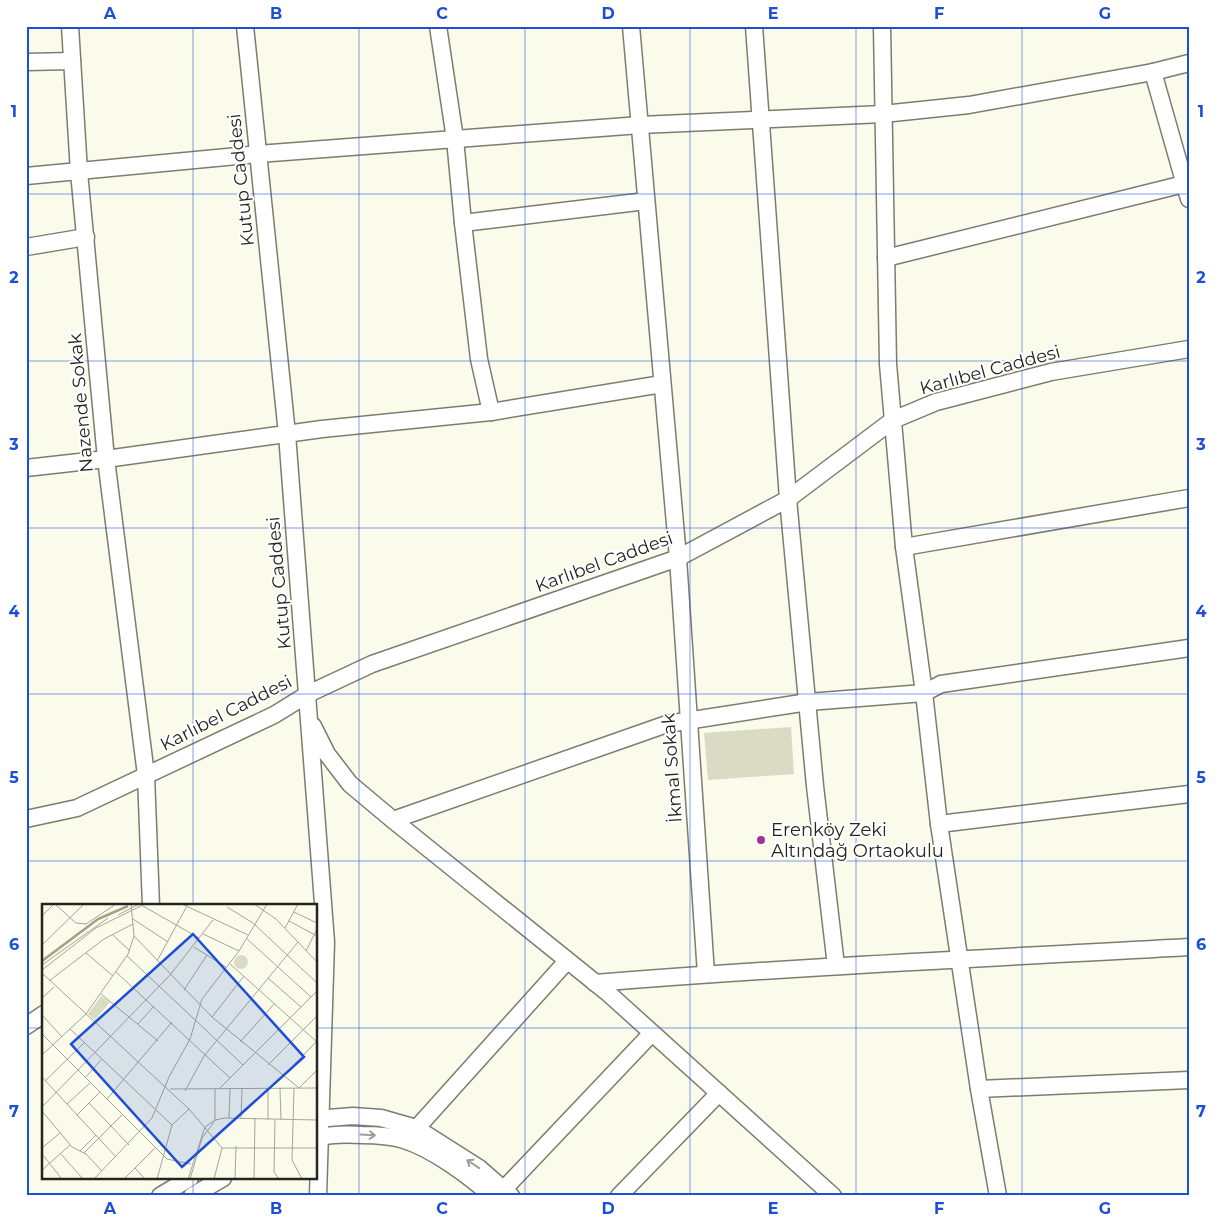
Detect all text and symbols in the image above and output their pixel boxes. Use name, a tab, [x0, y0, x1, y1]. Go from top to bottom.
text: A	[103, 4, 117, 23]
text: B	[270, 4, 282, 23]
text: C	[436, 4, 448, 23]
text: D	[601, 4, 615, 23]
text: E	[768, 4, 778, 23]
text: F	[934, 4, 944, 23]
text: G	[1099, 4, 1111, 23]
text: 1	[11, 102, 17, 121]
text: 1	[1198, 102, 1204, 121]
street label: Kutup Caddesi	[223, 113, 259, 247]
text: 2	[9, 268, 19, 287]
text: 2	[1196, 268, 1206, 287]
street label: Nazende Sokak	[64, 332, 98, 473]
street label: Karlıbel Caddesi	[917, 341, 1063, 399]
text: 3	[8, 435, 19, 454]
text: 3	[1195, 435, 1206, 454]
street label: Kutup Caddesi	[262, 516, 296, 650]
street label: Karlıbel Caddesi	[532, 527, 676, 597]
text: 4	[8, 602, 20, 621]
text: 4	[1195, 602, 1207, 621]
street label: Karlıbel Caddesi	[157, 670, 295, 756]
street label: İkmal Sokak	[657, 712, 687, 823]
text: 5	[9, 768, 19, 787]
text: 5	[1196, 768, 1206, 787]
place label: Erenköy Zeki Altındağ Ortaokulu	[771, 819, 944, 862]
marker: Erenköy Zeki Altındağ Ortaokulu	[755, 834, 767, 846]
inset map	[42, 904, 318, 1180]
text: 6	[9, 935, 19, 954]
text: 6	[1196, 935, 1206, 954]
text: 7	[9, 1102, 19, 1121]
text: 7	[1196, 1102, 1206, 1121]
one-way arrow	[360, 1130, 376, 1140]
one-way arrow	[467, 1159, 481, 1169]
text: A	[103, 1199, 117, 1218]
text: B	[270, 1199, 282, 1218]
text: C	[436, 1199, 448, 1218]
text: D	[601, 1199, 615, 1218]
text: E	[768, 1199, 778, 1218]
text: F	[934, 1199, 944, 1218]
text: G	[1099, 1199, 1111, 1218]

